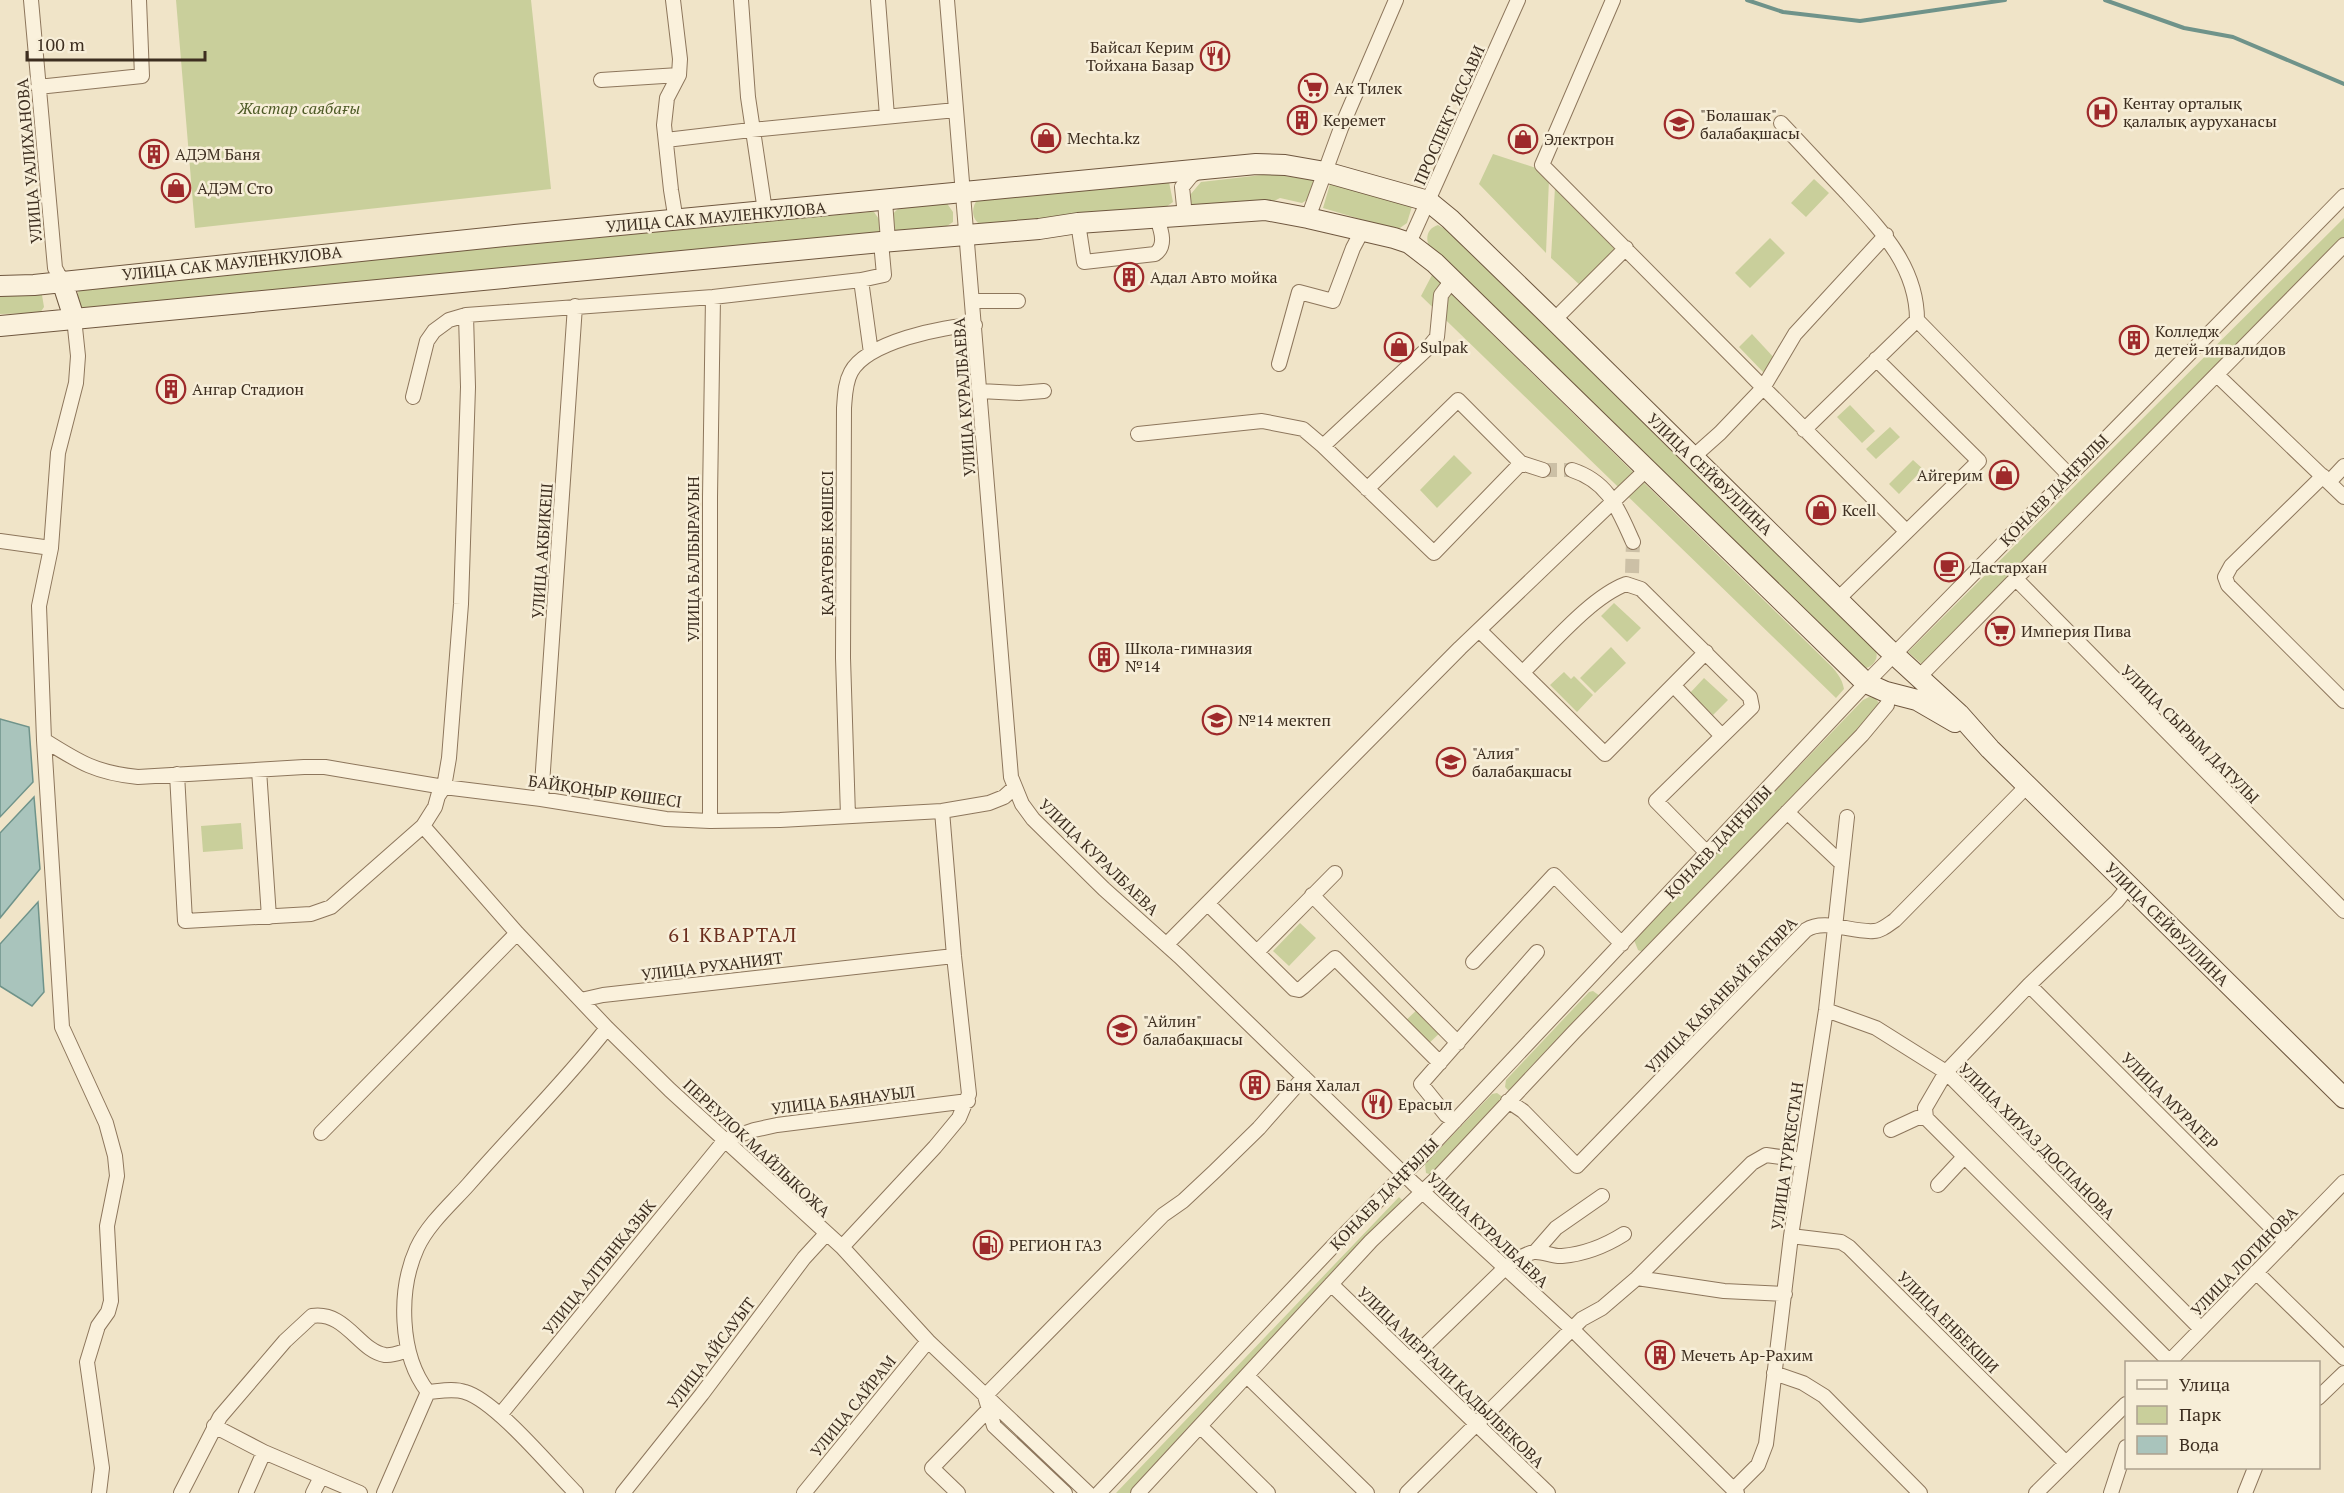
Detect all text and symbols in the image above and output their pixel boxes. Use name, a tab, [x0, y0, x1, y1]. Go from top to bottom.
scale bar	[27, 24, 206, 62]
text: 100 m	[36, 32, 85, 56]
place label: Байсал Керим Тойхана Базар	[1086, 36, 1194, 76]
restaurant icon: Байсал Керим Тойхана Базар	[1199, 40, 1231, 72]
street label: ПРОСПЕКТ ЯССАВИ	[1408, 42, 1490, 188]
supermarket icon: Ак Тилек	[1297, 72, 1329, 104]
street label: УЛИЦА УАЛИХАНОВА	[11, 77, 47, 245]
place label: Ак Тилек	[1334, 77, 1402, 99]
place label: Кентау орталық қалалық ауруханасы	[2123, 92, 2277, 132]
hospital icon: Кентау орталық қалалық ауруханасы	[2086, 96, 2118, 128]
park label: Жастар саябағы	[237, 97, 360, 119]
building icon: Керемет	[1286, 104, 1318, 136]
place label: "Болашак" балабақшасы	[1700, 104, 1800, 144]
school or university icon: "Болашак" балабақшасы	[1663, 108, 1695, 140]
place label: Керемет	[1323, 109, 1386, 131]
shop icon: Mechta.kz	[1030, 122, 1062, 154]
shop icon: Электрон	[1507, 123, 1539, 155]
place label: Mechta.kz	[1067, 127, 1140, 149]
place label: Электрон	[1544, 128, 1615, 150]
building icon: АДЭМ Баня	[138, 138, 170, 170]
place label: АДЭМ Баня	[175, 143, 260, 165]
shop icon: АДЭМ Сто	[160, 172, 192, 204]
place label: АДЭМ Сто	[197, 177, 273, 199]
street label: УЛИЦА САК МАУЛЕНКУЛОВА	[605, 196, 827, 238]
street label: УЛИЦА САК МАУЛЕНКУЛОВА	[121, 240, 343, 285]
building icon: Адал Авто мойка	[1113, 261, 1145, 293]
place label: Адал Авто мойка	[1150, 266, 1278, 288]
street label: УЛИЦА КУРАЛБАЕВА	[947, 317, 981, 477]
place label: Колледж детей-инвалидов	[2155, 320, 2286, 360]
building icon: Колледж детей-инвалидов	[2118, 324, 2150, 356]
shop icon: Sulpak	[1383, 331, 1415, 363]
place label: Sulpak	[1420, 336, 1469, 358]
building icon: Ангар Стадион	[155, 373, 187, 405]
place label: Ангар Стадион	[192, 378, 304, 400]
street label: УЛИЦА СЕЙФУЛЛИНА	[1642, 408, 1778, 540]
street label: ҚОНАЕВ ДАҢҒЫЛЫ	[1995, 429, 2114, 551]
shop icon: Айгерим	[1988, 459, 2020, 491]
place label: Айгерим	[1917, 464, 1983, 486]
street label: ҚАРАТӨБЕ КӨШЕСІ	[816, 470, 838, 616]
street label: УЛИЦА БАЛБЫРАУЫН	[682, 476, 704, 642]
street label: УЛИЦА АКБИКЕШ	[526, 483, 558, 619]
shop icon: Kcell	[1805, 494, 1837, 526]
place label: Kcell	[1842, 499, 1877, 521]
cafe icon: Дастархан	[1933, 551, 1965, 583]
place label: Дастархан	[1970, 556, 2048, 578]
supermarket icon: Империя Пива	[1984, 615, 2016, 647]
place label: Империя Пива	[2021, 620, 2131, 642]
place label: Школа-гимназия №14	[1125, 637, 1253, 677]
building icon: Школа-гимназия №14	[1088, 641, 1120, 673]
street label: УЛИЦА СЫРЫМ ДАТУЛЫ	[2116, 660, 2264, 808]
school or university icon: №14 мектеп	[1201, 704, 1233, 736]
place label: №14 мектеп	[1238, 709, 1331, 731]
place label: "Алия" балабақшасы	[1472, 742, 1572, 782]
school or university icon: "Алия" балабақшасы	[1435, 746, 1467, 778]
street label: БАЙҚОҢЫР КӨШЕСІ	[527, 769, 683, 813]
street label: ҚОНАЕВ ДАҢҒЫЛЫ	[1660, 780, 1777, 904]
street label: УЛИЦА КУРАЛБАЕВА	[1034, 794, 1164, 920]
street label: УЛИЦА СЕЙФУЛЛИНА	[2100, 857, 2234, 991]
street label: УЛИЦА КАБАНБАЙ БАТЫРА	[1640, 912, 1802, 1078]
district label: 61 КВАРТАЛ	[668, 921, 798, 948]
street label: УЛИЦА РУХАНИЯТ	[640, 946, 784, 986]
place label: "Айлин" балабақшасы	[1143, 1010, 1243, 1050]
school or university icon: "Айлин" балабақшасы	[1106, 1014, 1138, 1046]
street label: УЛИЦА МУРАГЕР	[2117, 1048, 2223, 1154]
street label: УЛИЦА ХИУАЗ ДОСПАНОВА	[1954, 1058, 2120, 1224]
building icon: Баня Халал	[1239, 1069, 1271, 1101]
street label: ПЕРЕУЛОК МАЙЛЫКОЖА	[679, 1074, 835, 1222]
place label: Баня Халал	[1276, 1074, 1360, 1096]
street label: УЛИЦА БАЯНАУЫЛ	[770, 1080, 917, 1120]
street label: УЛИЦА ТУРКЕСТАН	[1766, 1080, 1808, 1231]
restaurant icon: Ерасыл	[1361, 1088, 1393, 1120]
place label: Ерасыл	[1398, 1093, 1453, 1115]
street label: ҚОНАЕВ ДАҢҒЫЛЫ	[1325, 1133, 1444, 1255]
street label: УЛИЦА КУРАЛБАЕВА	[1422, 1168, 1554, 1292]
street label: УЛИЦА АЛТЫНКАЗЫК	[538, 1194, 661, 1339]
street label: УЛИЦА ЛОГИНОВА	[2186, 1201, 2302, 1321]
fuel station icon: РЕГИОН ГАЗ	[972, 1229, 1004, 1261]
place label: РЕГИОН ГАЗ	[1009, 1234, 1102, 1256]
street label: УЛИЦА ЕНБЕКШИ	[1892, 1266, 2004, 1378]
street label: УЛИЦА МЕРГАЛИ КАДЫЛБЕКОВА	[1353, 1281, 1549, 1473]
street label: УЛИЦА АЙСАУЫТ	[662, 1293, 760, 1413]
building icon: Мечеть Ар-Рахим	[1644, 1339, 1676, 1371]
place label: Мечеть Ар-Рахим	[1681, 1344, 1813, 1366]
street label: УЛИЦА САЙРАМ	[805, 1351, 901, 1461]
legend	[2125, 1361, 2320, 1469]
text: Улица	[2179, 1372, 2230, 1396]
text: Парк	[2179, 1402, 2221, 1426]
text: Вода	[2179, 1432, 2219, 1456]

